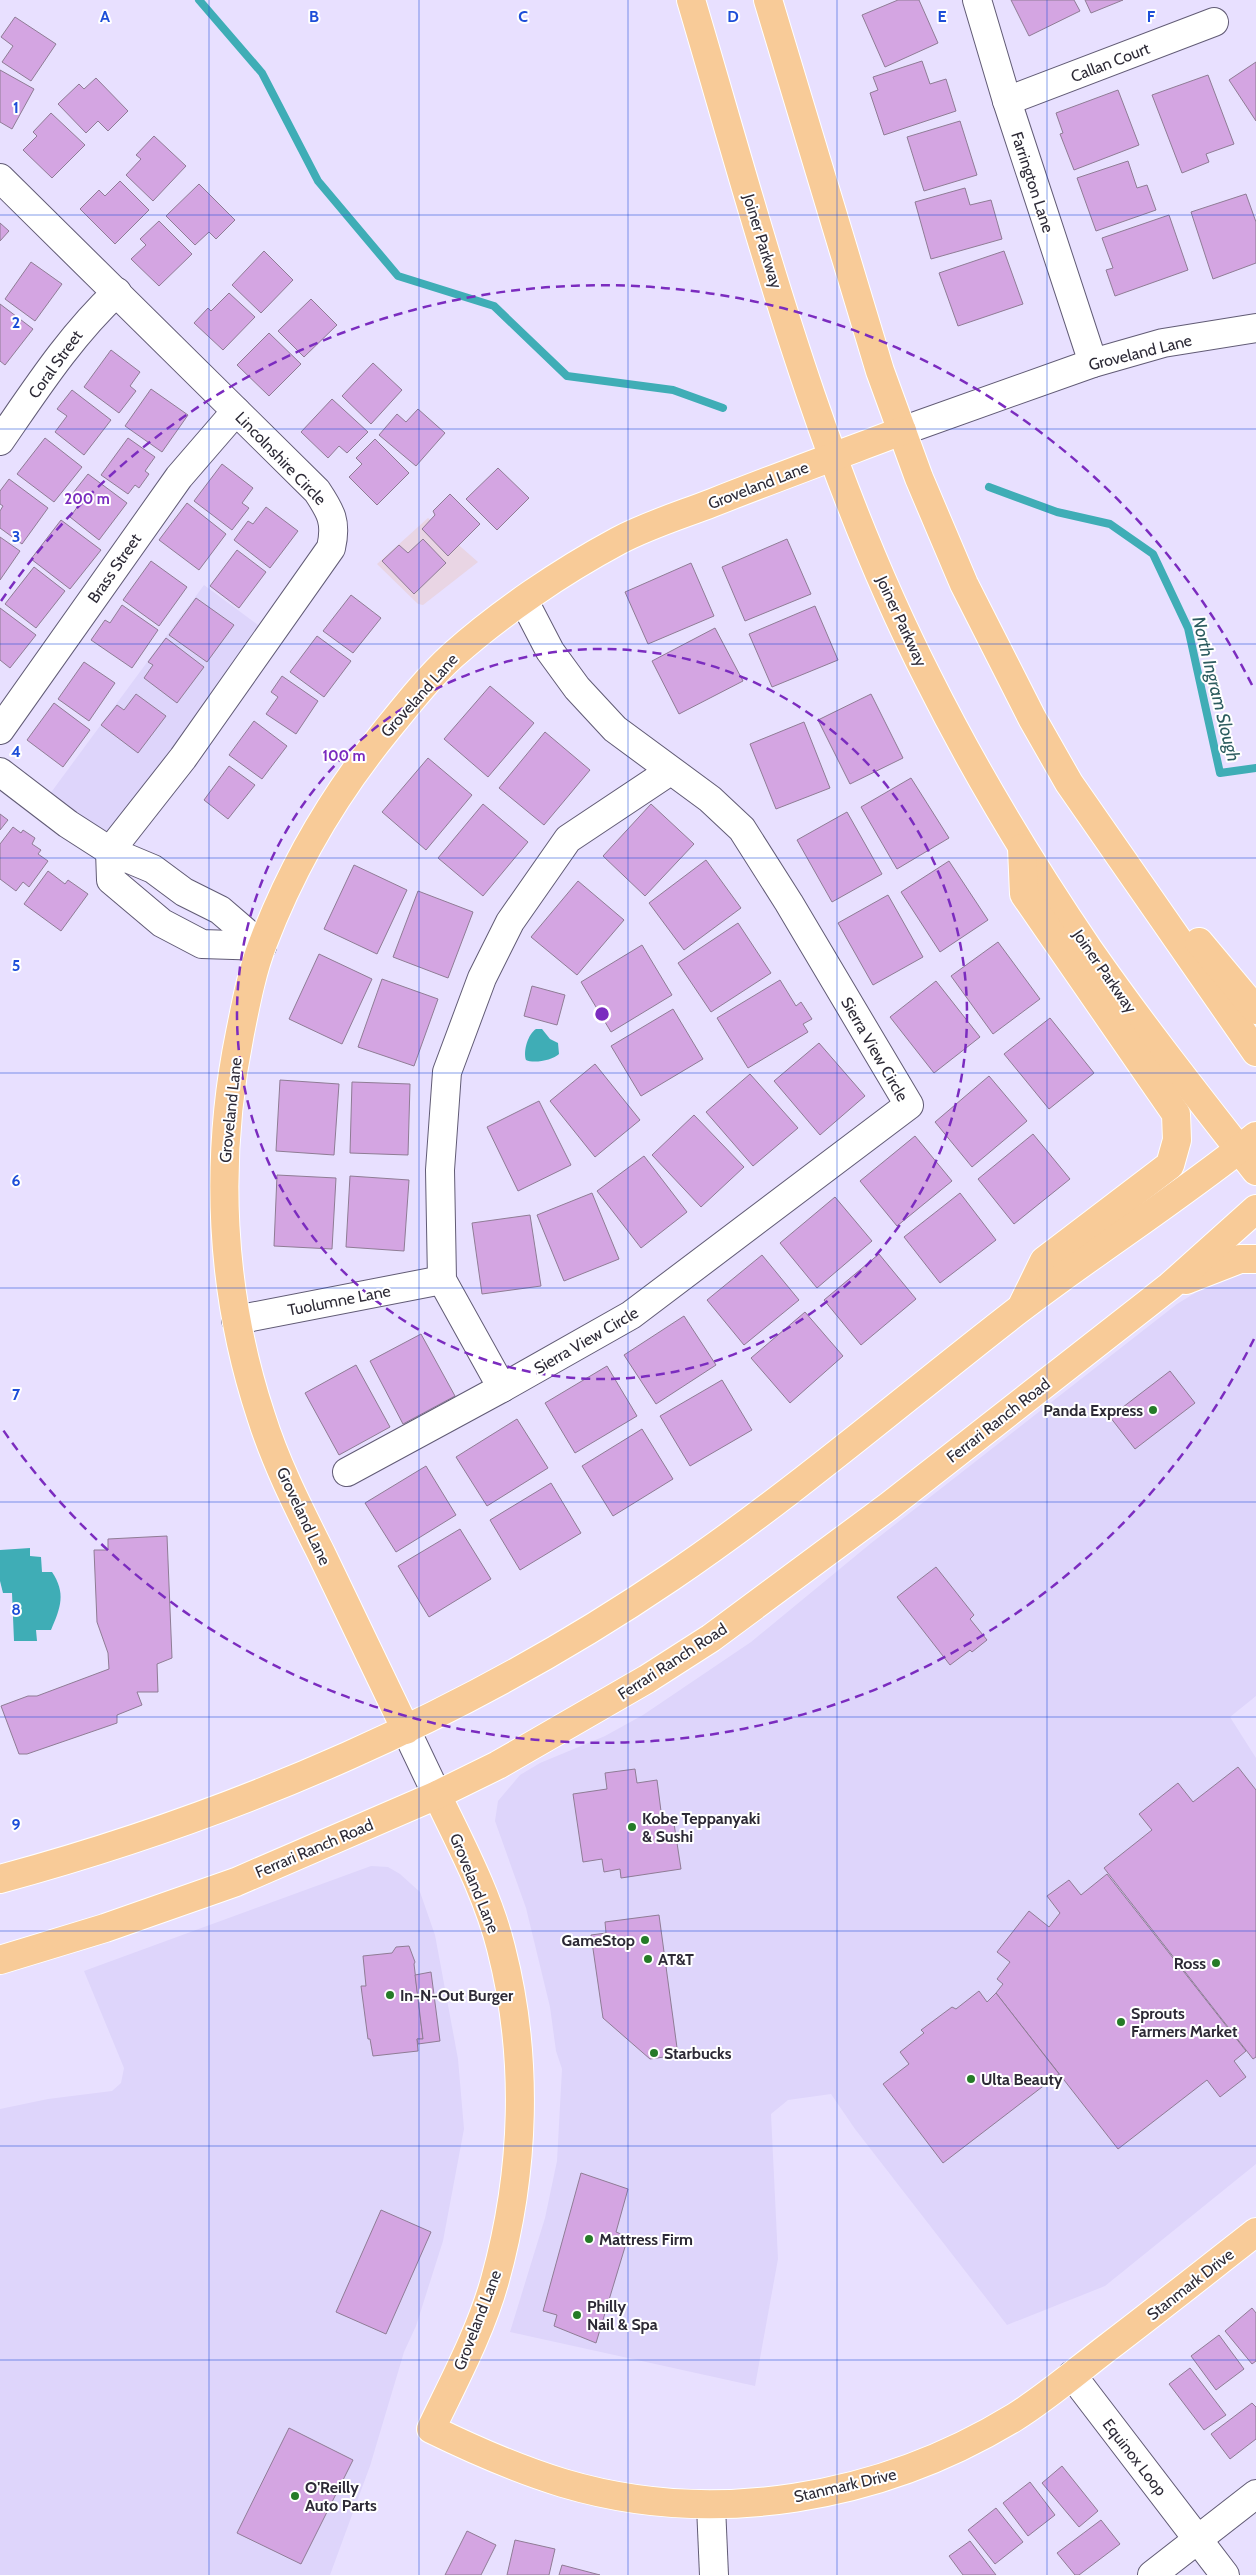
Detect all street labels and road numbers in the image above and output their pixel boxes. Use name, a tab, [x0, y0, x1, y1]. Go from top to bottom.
street label: Callan Court	[1068, 39, 1153, 86]
street label: Farrington Lane	[1007, 129, 1058, 235]
street label: Joiner Parkway	[739, 191, 786, 291]
street label: Coral Street	[24, 326, 87, 402]
street label: Groveland Lane	[1086, 330, 1194, 375]
street label: Lincolnshire Circle	[231, 408, 330, 509]
street label: Groveland Lane	[705, 458, 811, 513]
street label: Brass Street	[84, 530, 145, 607]
street label: Joiner Parkway	[872, 572, 931, 669]
street label: Groveland Lane	[377, 650, 462, 741]
street label: Joiner Parkway	[1068, 925, 1140, 1017]
street label: Sierra View Circle	[837, 994, 912, 1105]
street label: Groveland Lane	[216, 1056, 245, 1164]
street label: Tuolumne Lane	[286, 1281, 392, 1320]
street label: Sierra View Circle	[531, 1303, 642, 1378]
street label: Ferrari Ranch Road	[943, 1374, 1054, 1467]
street label: Groveland Lane	[273, 1464, 335, 1568]
street label: Ferrari Ranch Road	[614, 1619, 730, 1704]
street label: Ferrari Ranch Road	[252, 1815, 376, 1882]
street label: Groveland Lane	[446, 1831, 503, 1936]
street label: Stanmark Drive	[1143, 2245, 1237, 2324]
street label: Groveland Lane	[450, 2267, 505, 2373]
street label: Equinox Loop	[1099, 2415, 1171, 2500]
street label: Stanmark Drive	[792, 2464, 898, 2507]

